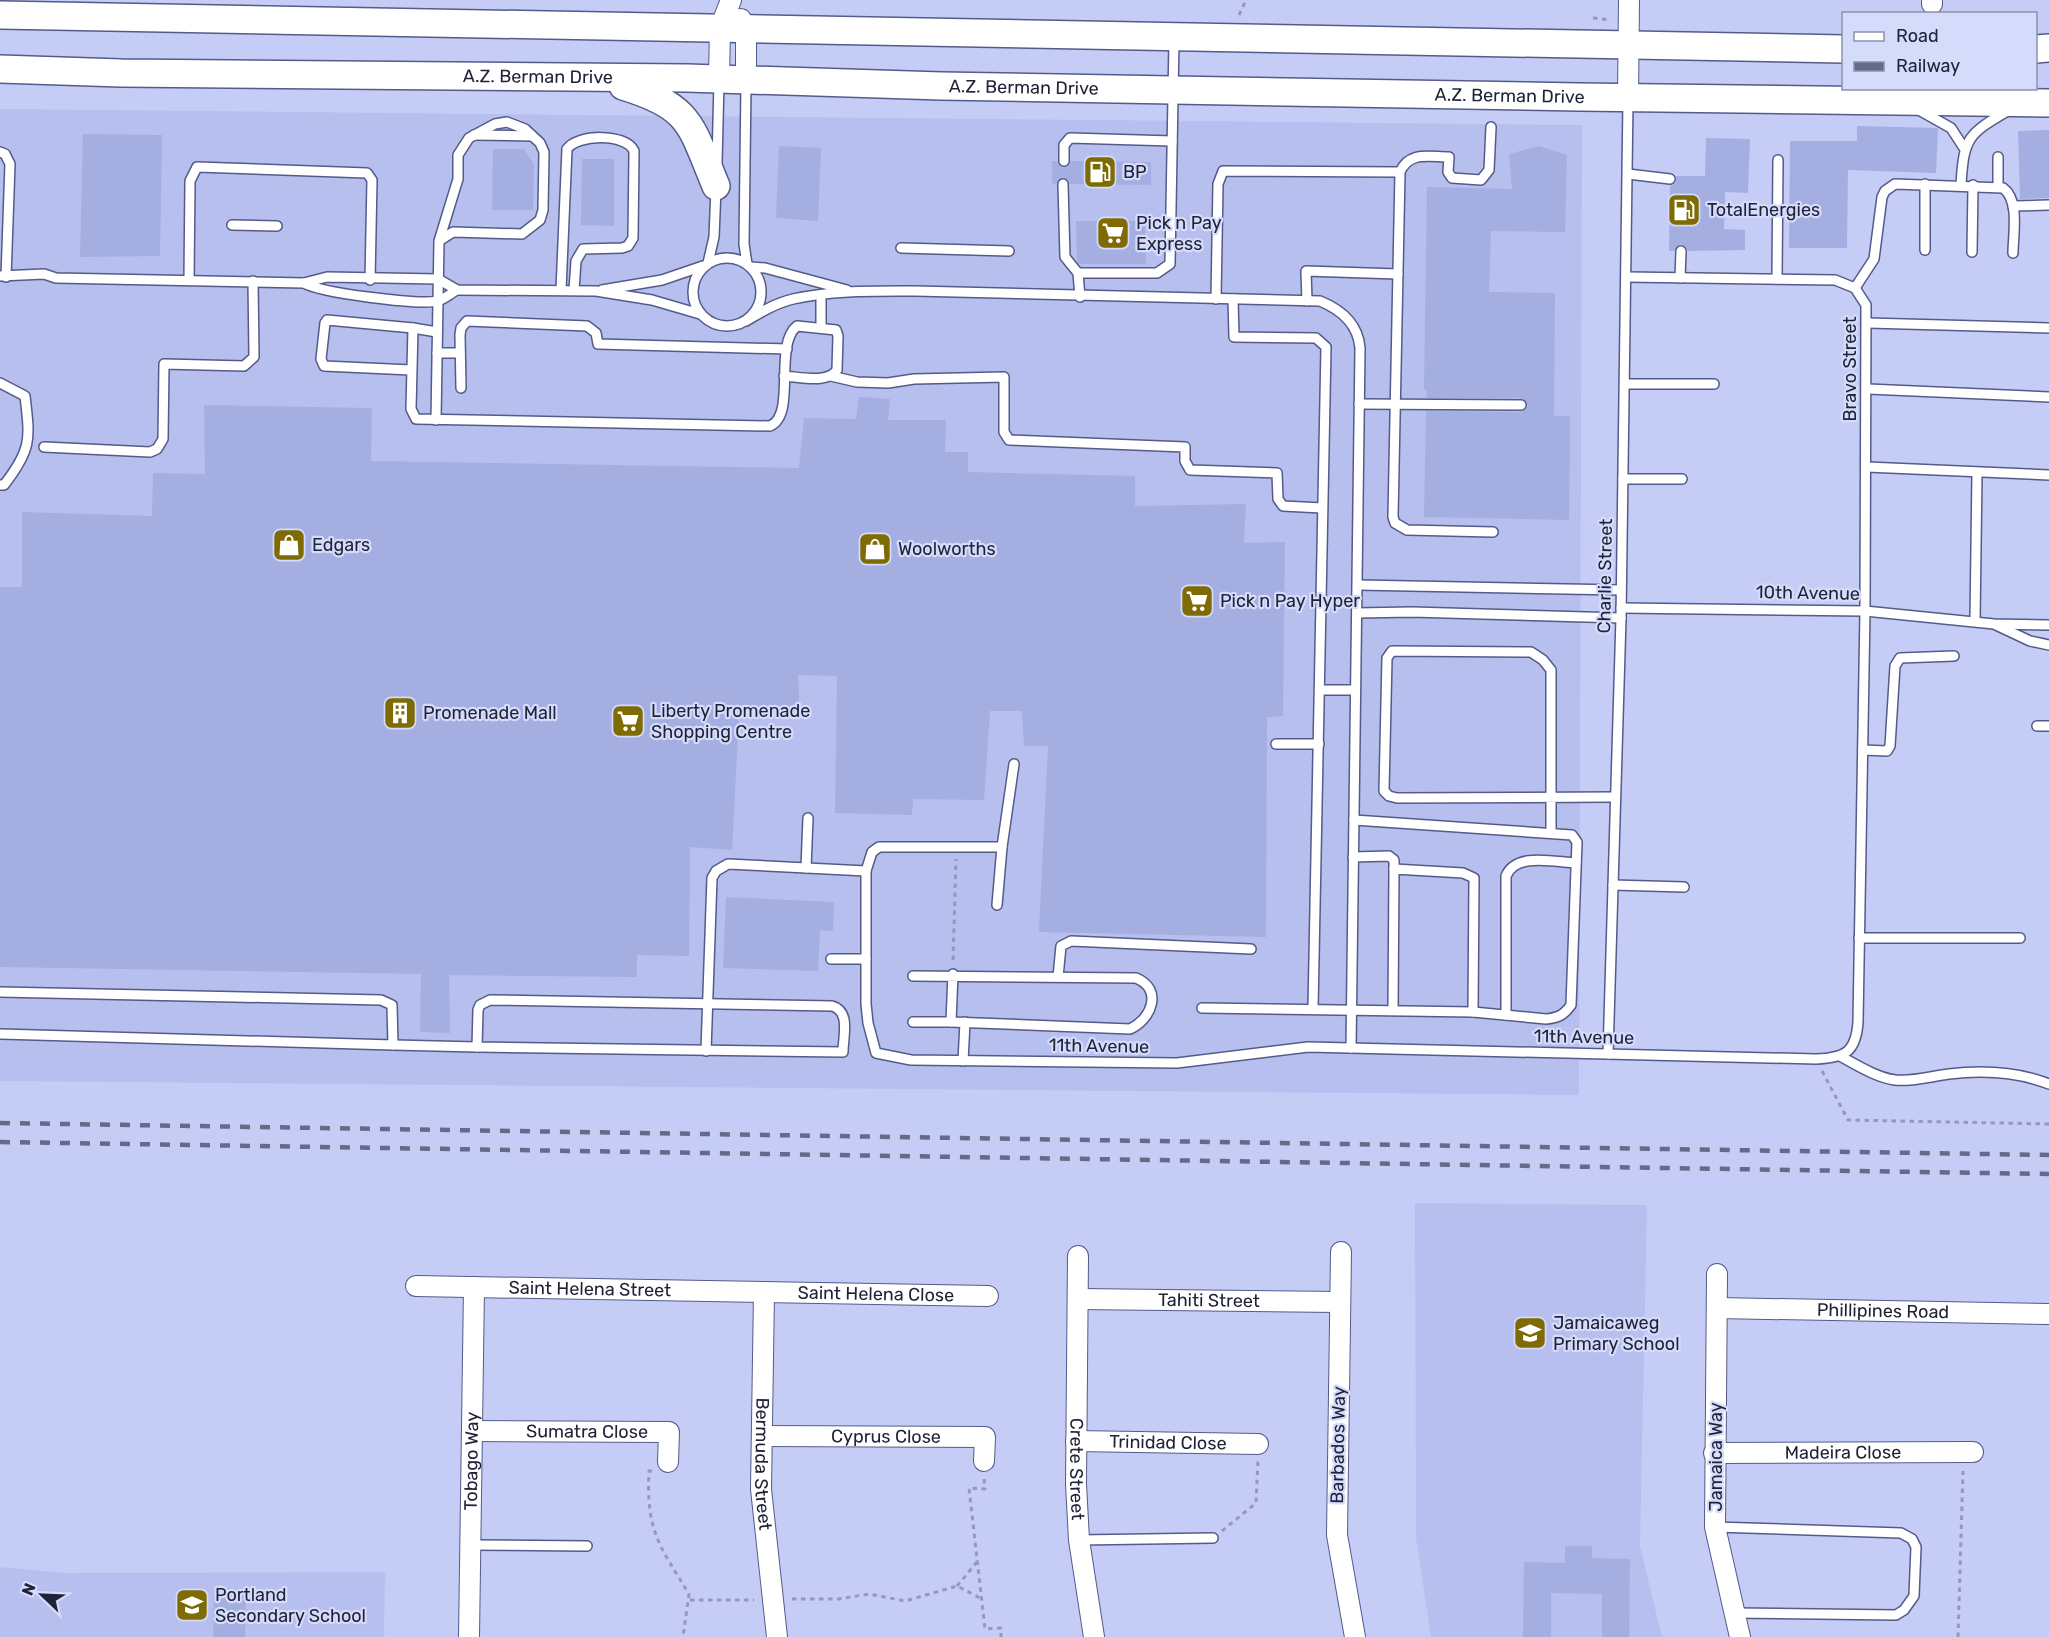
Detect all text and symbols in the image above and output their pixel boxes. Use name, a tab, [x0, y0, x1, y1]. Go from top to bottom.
legend	[1842, 12, 2037, 90]
text: Road	[1896, 25, 1939, 47]
text: Railway	[1896, 55, 1960, 77]
street label: A.Z. Berman Drive	[463, 65, 613, 88]
street label: A.Z. Berman Drive	[949, 75, 1099, 100]
street label: A.Z. Berman Drive	[1435, 84, 1585, 108]
fuel station icon: BP	[1082, 154, 1118, 190]
place label: BP	[1123, 161, 1147, 183]
fuel station icon: TotalEnergies	[1666, 192, 1702, 228]
place label: TotalEnergies	[1707, 199, 1820, 221]
place label: Pick n Pay Express	[1136, 212, 1222, 255]
supermarket icon: Pick n Pay Express	[1095, 215, 1131, 251]
street label: Bravo Street	[1839, 317, 1861, 421]
street label: Charlie Street	[1593, 518, 1617, 634]
shop icon: Edgars	[271, 527, 307, 563]
shop icon: Woolworths	[857, 531, 893, 567]
place label: Edgars	[312, 534, 370, 556]
place label: Woolworths	[898, 538, 996, 560]
street label: 10th Avenue	[1756, 581, 1860, 605]
supermarket icon: Pick n Pay Hyper	[1179, 583, 1215, 619]
place label: Pick n Pay Hyper	[1220, 590, 1360, 612]
building icon: Promenade Mall	[382, 695, 418, 731]
place label: Liberty Promenade Shopping Centre	[651, 700, 810, 743]
place label: Promenade Mall	[423, 702, 557, 724]
supermarket icon: Liberty Promenade Shopping Centre	[610, 703, 646, 739]
street label: 11th Avenue	[1534, 1025, 1634, 1049]
street label: 11th Avenue	[1049, 1034, 1149, 1058]
street label: Saint Helena Street	[509, 1277, 671, 1301]
street label: Saint Helena Close	[798, 1282, 954, 1306]
street label: Tahiti Street	[1158, 1289, 1260, 1312]
street label: Phillipines Road	[1817, 1299, 1949, 1323]
place label: Jamaicaweg Primary School	[1553, 1312, 1680, 1355]
school or university icon: Jamaicaweg Primary School	[1512, 1315, 1548, 1351]
street label: Barbados Way	[1326, 1386, 1350, 1504]
street label: Bermuda Street	[750, 1397, 776, 1531]
street label: Jamaica Way	[1705, 1402, 1727, 1512]
street label: Tobago Way	[460, 1411, 483, 1510]
street label: Crete Street	[1065, 1418, 1089, 1521]
street label: Sumatra Close	[526, 1420, 648, 1443]
street label: Cyprus Close	[831, 1425, 941, 1448]
street label: Trinidad Close	[1109, 1431, 1227, 1454]
street label: Madeira Close	[1785, 1441, 1901, 1464]
north arrow	[12, 1565, 72, 1625]
text: N	[18, 1580, 40, 1598]
place label: Portland Secondary School	[215, 1584, 366, 1627]
school or university icon: Portland Secondary School	[174, 1587, 210, 1623]

